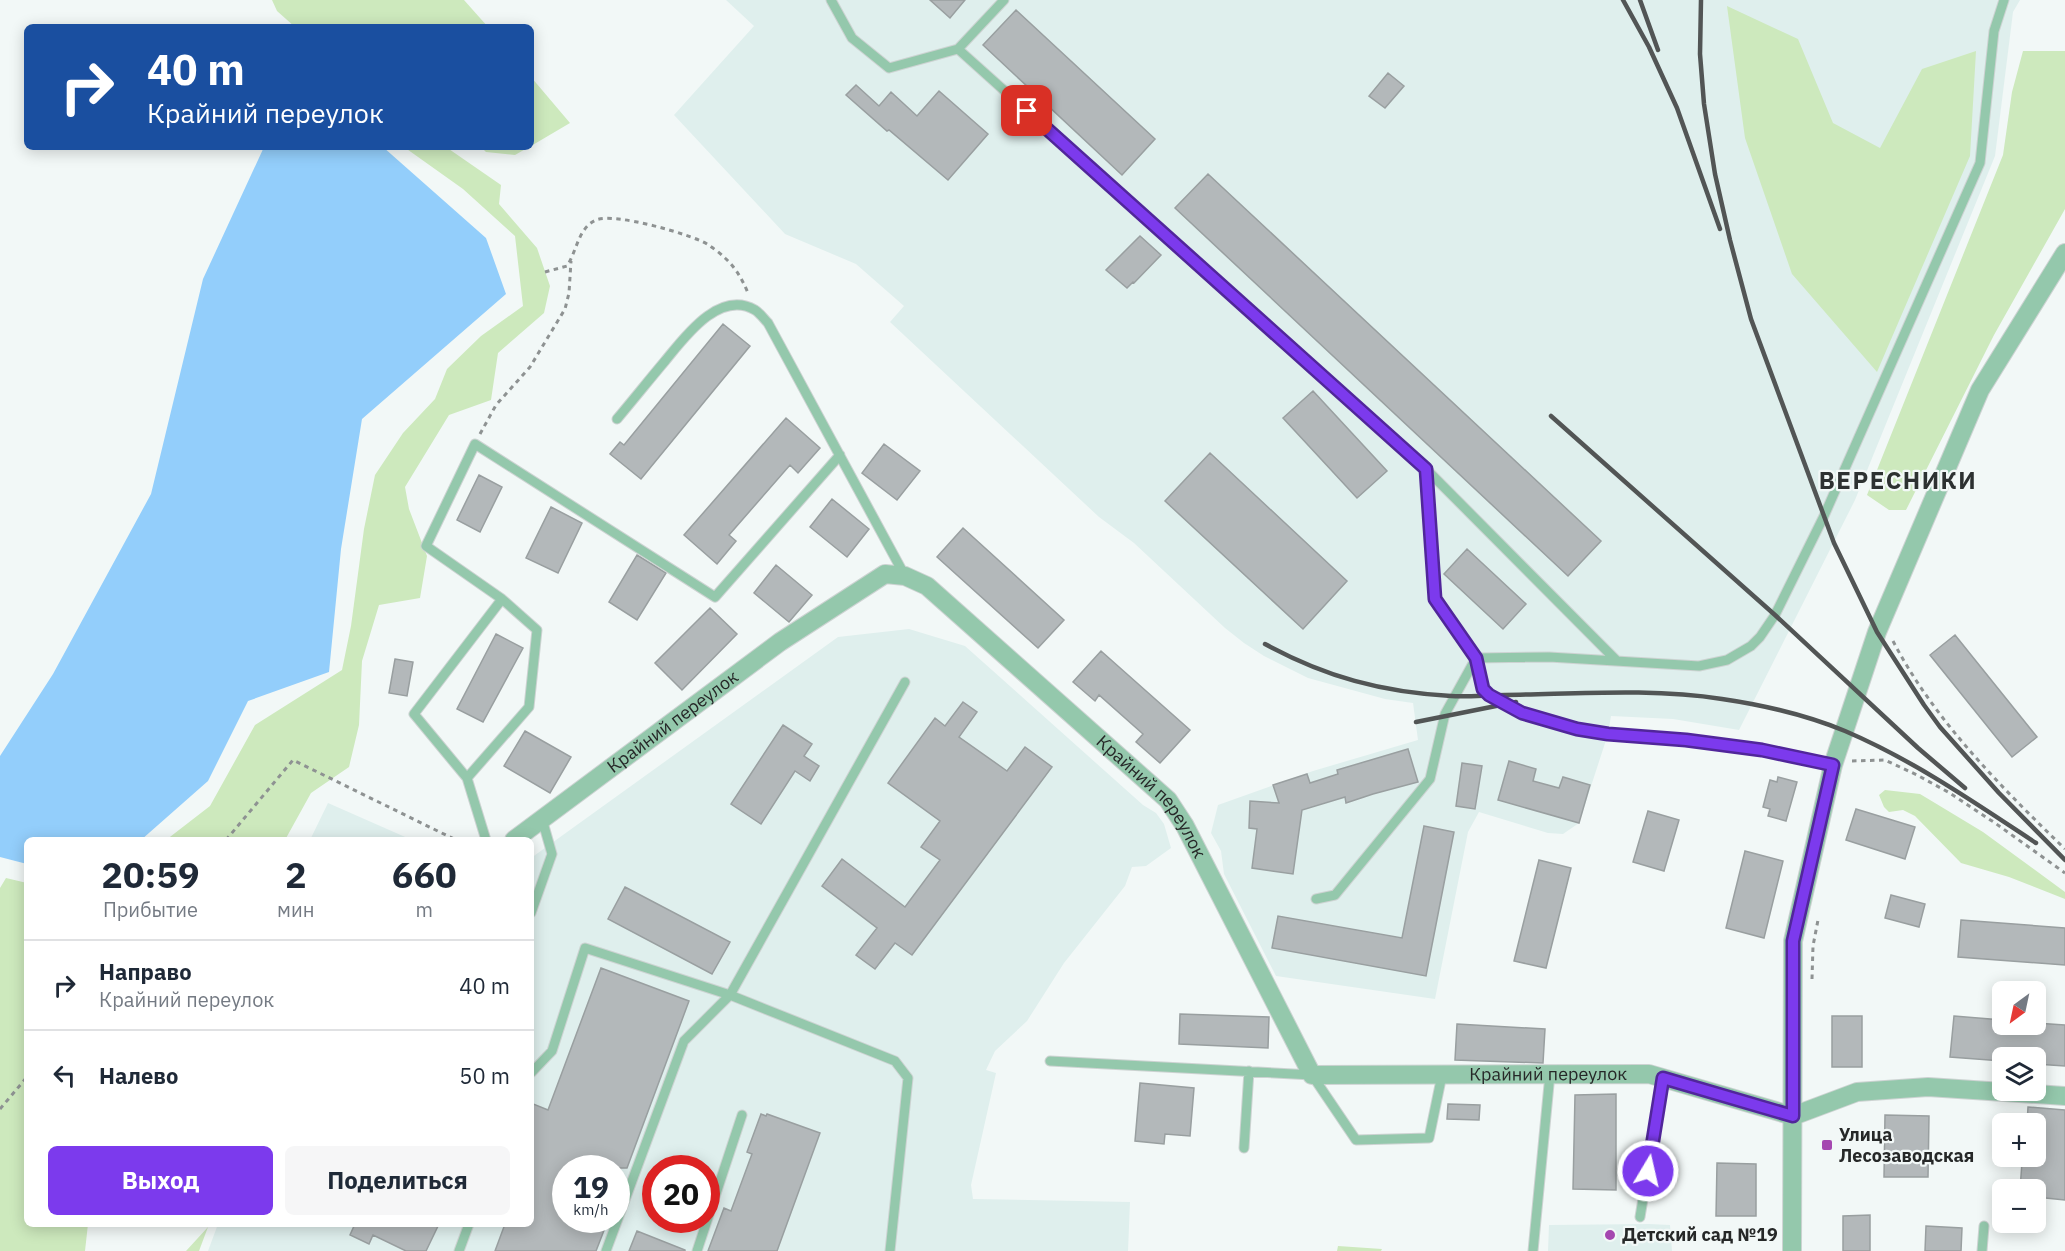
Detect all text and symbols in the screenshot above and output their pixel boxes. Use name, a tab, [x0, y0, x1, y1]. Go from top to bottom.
text: 40 m	[147, 42, 245, 97]
icon: right	[48, 48, 126, 126]
pin	[1001, 85, 1052, 136]
icon: arrive	[1010, 94, 1043, 127]
text: Крайний переулок	[147, 95, 384, 130]
district label: ВЕРЕСНИКИ	[1819, 464, 1977, 496]
street label: Крайний переулок	[602, 665, 743, 778]
street label: Крайний переулок	[1092, 730, 1211, 862]
text: 20:59	[101, 851, 200, 898]
text: 2	[285, 851, 307, 898]
text: 660	[392, 851, 457, 898]
text: Прибытие	[103, 896, 198, 923]
text: мин	[277, 896, 314, 923]
text: m	[415, 896, 433, 923]
text: Направо	[99, 957, 192, 986]
icon: right	[48, 969, 81, 1002]
text: 40 m	[459, 971, 510, 1000]
north arrow	[1992, 981, 2046, 1035]
map controls	[1992, 981, 2046, 1233]
text: Крайний переулок	[99, 986, 274, 1013]
button: layers	[1992, 1047, 2046, 1101]
icon: left	[48, 1059, 81, 1092]
text: Налево	[99, 1061, 178, 1090]
text: 50 m	[459, 1061, 510, 1090]
street label: Крайний переулок	[1469, 1062, 1627, 1086]
button: +	[1992, 1113, 2046, 1167]
place label: Улица Лесозаводская	[1839, 1123, 1974, 1167]
marker: Улица Лесозаводская	[1820, 1138, 1834, 1152]
position arrow	[1616, 1139, 1680, 1203]
button: Выход	[48, 1146, 273, 1215]
button: Поделиться	[285, 1146, 510, 1215]
speed limit sign: 20	[642, 1155, 720, 1233]
text: 19	[573, 1167, 609, 1206]
button: −	[1992, 1179, 2046, 1233]
text: km/h	[573, 1200, 609, 1219]
place label: Детский сад №19	[1622, 1223, 1778, 1246]
marker: Детский сад №19	[1603, 1228, 1617, 1242]

